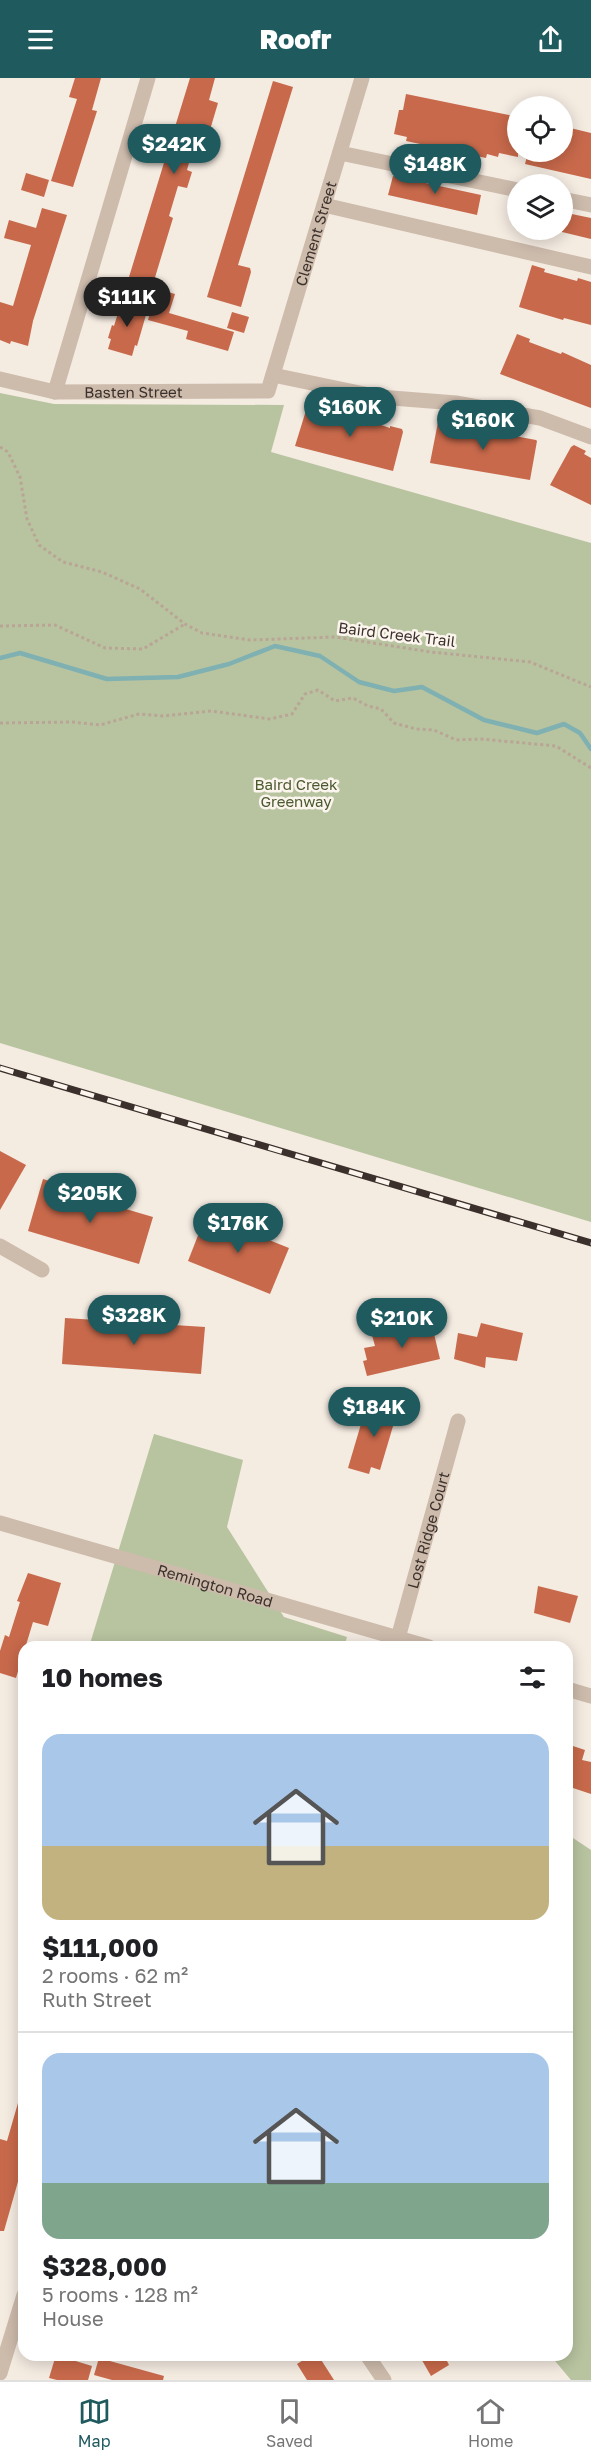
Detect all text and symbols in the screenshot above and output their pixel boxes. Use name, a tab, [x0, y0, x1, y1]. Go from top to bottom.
icon: menu	[24, 23, 57, 56]
text: Roofr	[260, 23, 331, 55]
icon: share	[534, 23, 567, 56]
map controls	[507, 96, 573, 240]
button: locate	[507, 96, 573, 162]
pin: $242K	[132, 124, 216, 175]
text: $242K	[142, 131, 206, 155]
pin: $148K	[393, 144, 477, 195]
text: $148K	[403, 151, 467, 175]
button: layers	[507, 174, 573, 240]
street label: Clement Street	[291, 179, 340, 288]
pin: $111K	[85, 277, 169, 328]
text: $111K	[98, 284, 156, 308]
street label: Basten Street	[84, 382, 183, 401]
pin: $160K	[308, 387, 392, 438]
text: $160K	[318, 394, 382, 418]
pin: $160K	[441, 400, 525, 451]
text: $160K	[451, 407, 515, 431]
street label: Baird Creek Trail	[337, 618, 457, 650]
park label: Baird Creek Greenway	[255, 775, 338, 810]
pin: $205K	[48, 1173, 132, 1224]
text: $205K	[57, 1180, 123, 1204]
pin: $176K	[196, 1203, 280, 1254]
text: $176K	[207, 1210, 269, 1234]
pin: $328K	[92, 1295, 176, 1346]
pin: $210K	[360, 1298, 444, 1349]
text: $328K	[101, 1302, 167, 1326]
text: $210K	[370, 1305, 434, 1329]
pin: $184K	[332, 1387, 416, 1438]
text: $184K	[342, 1394, 406, 1418]
street label: Lost Ridge Court	[403, 1469, 453, 1591]
street label: Remington Road	[155, 1560, 275, 1610]
icon: filters	[516, 1661, 549, 1694]
text: 10 homes	[42, 1662, 163, 1693]
icon: home	[242, 1773, 350, 1881]
text: $111,000	[42, 1932, 159, 1963]
text: 2 rooms · 62 m²	[42, 1963, 188, 1987]
text: Ruth Street	[42, 1987, 152, 2011]
icon: home	[242, 2092, 350, 2200]
text: $328,000	[42, 2251, 167, 2282]
text: 5 rooms · 128 m²	[42, 2282, 198, 2306]
text: House	[42, 2306, 104, 2330]
tab: Map	[78, 2395, 111, 2451]
tab: Saved	[266, 2395, 313, 2451]
tab: Home	[468, 2395, 513, 2451]

